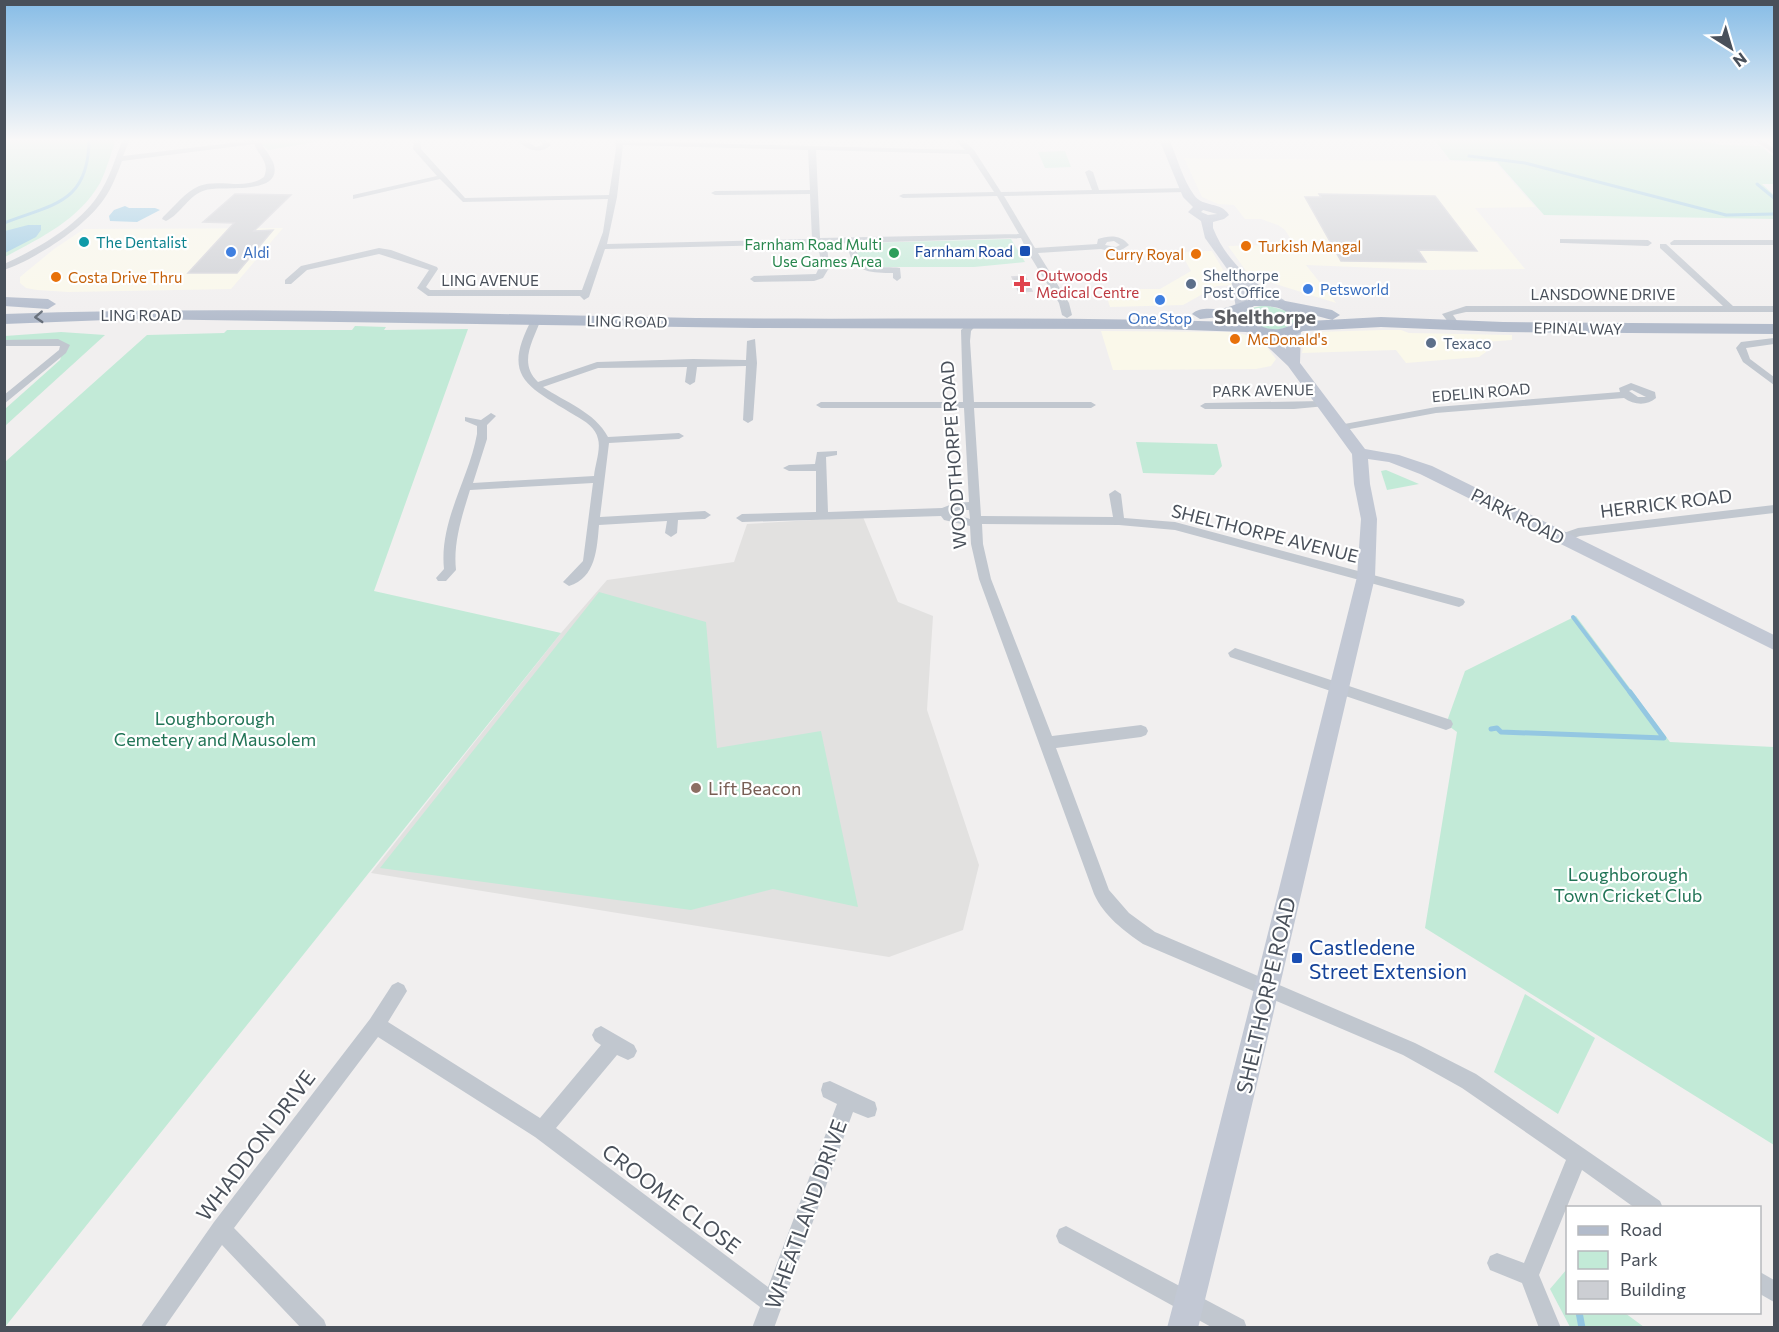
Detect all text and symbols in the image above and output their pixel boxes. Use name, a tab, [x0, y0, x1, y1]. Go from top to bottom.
north arrow	[1701, 18, 1761, 78]
text: N	[1730, 49, 1751, 72]
place label: The Dentalist	[96, 233, 187, 251]
marker: The Dentalist	[77, 235, 91, 249]
place label: Farnham Road Multi Use Games Area	[744, 235, 882, 270]
place label: Turkish Mangal	[1258, 237, 1361, 255]
marker: Turkish Mangal	[1239, 239, 1253, 253]
place label: Farnham Road	[915, 242, 1013, 260]
place label: Aldi	[243, 243, 270, 261]
marker: Farnham Road	[1018, 244, 1032, 258]
marker: Aldi	[224, 245, 238, 259]
place label: Curry Royal	[1105, 245, 1184, 263]
marker: Farnham Road Multi Use Games Area	[887, 246, 901, 260]
marker: Curry Royal	[1189, 247, 1203, 261]
place label: Outwoods Medical Centre	[1036, 266, 1139, 301]
place label: Shelthorpe Post Office	[1203, 266, 1280, 301]
place label: Costa Drive Thru	[68, 268, 182, 286]
marker: Costa Drive Thru	[49, 270, 63, 284]
street label: LING AVENUE	[441, 271, 539, 289]
marker: Outwoods Medical Centre	[1013, 275, 1031, 293]
marker: Shelthorpe Post Office	[1184, 277, 1198, 291]
place label: Petsworld	[1320, 280, 1389, 298]
marker: Petsworld	[1301, 282, 1315, 296]
street label: LANSDOWNE DRIVE	[1531, 285, 1676, 303]
marker: One Stop	[1153, 293, 1167, 307]
district label: Shelthorpe	[1214, 304, 1316, 328]
street label: LING ROAD	[101, 306, 181, 324]
place label: One Stop	[1128, 309, 1192, 327]
one-way arrow	[34, 311, 43, 324]
street label: LING ROAD	[586, 311, 668, 331]
street label: EPINAL WAY	[1534, 318, 1623, 338]
place label: McDonald's	[1247, 330, 1328, 348]
marker: McDonald's	[1228, 332, 1242, 346]
place label: Texaco	[1443, 334, 1492, 352]
marker: Texaco	[1424, 336, 1438, 350]
street label: WOODTHORPE ROAD	[935, 360, 971, 550]
street label: EDELIN ROAD	[1431, 379, 1531, 405]
street label: PARK AVENUE	[1212, 380, 1314, 400]
street label: PARK ROAD	[1468, 483, 1568, 549]
street label: HERRICK ROAD	[1599, 484, 1733, 522]
street label: SHELTHORPE AVENUE	[1169, 499, 1361, 567]
park label: Loughborough Cemetery and Mausolem	[114, 707, 316, 750]
place label: Lift Beacon	[708, 777, 801, 799]
marker: Lift Beacon	[689, 781, 703, 795]
park label: Loughborough Town Cricket Club	[1554, 863, 1702, 906]
street label: SHELTHORPE ROAD	[1230, 894, 1300, 1096]
place label: Castledene Street Extension	[1309, 934, 1467, 983]
marker: Castledene Street Extension	[1290, 951, 1304, 965]
street label: WHADDON DRIVE	[190, 1065, 320, 1225]
street label: WHEATLAND DRIVE	[759, 1116, 851, 1312]
street label: CROOME CLOSE	[598, 1138, 746, 1258]
legend	[1566, 1206, 1761, 1314]
text: Road	[1620, 1218, 1662, 1240]
text: Park	[1620, 1248, 1658, 1270]
text: Building	[1620, 1278, 1686, 1300]

